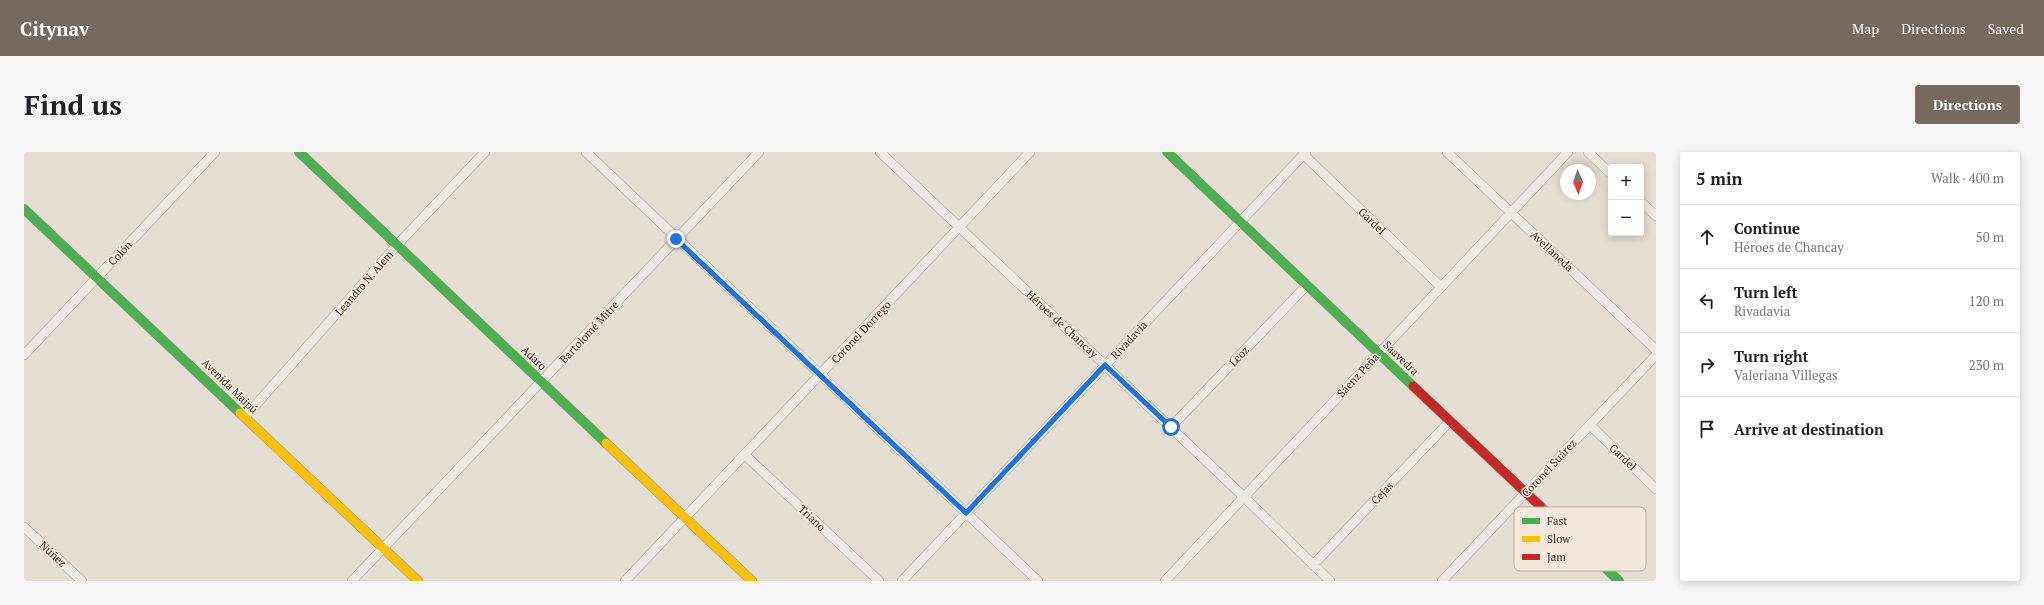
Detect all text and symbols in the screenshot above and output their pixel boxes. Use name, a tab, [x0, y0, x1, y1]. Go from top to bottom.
text: Citynav	[20, 16, 89, 41]
text: Map	[1852, 19, 1879, 38]
text: Directions	[1901, 19, 1966, 38]
text: Saved	[1988, 19, 2024, 38]
button: Directions	[1915, 85, 2020, 124]
text: Find us	[24, 86, 122, 123]
north arrow	[1560, 164, 1596, 200]
map controls	[1608, 164, 1644, 236]
button: +	[1608, 164, 1644, 200]
text: 5 min	[1696, 167, 1743, 190]
text: Walk · 400 m	[1931, 169, 2004, 187]
button: −	[1608, 200, 1644, 236]
street label: Gardel	[1356, 205, 1388, 237]
text: Continue	[1734, 218, 1800, 238]
icon: ahead	[1696, 226, 1718, 248]
street label: Avellaneda	[1528, 228, 1577, 275]
text: 50 m	[1976, 228, 2004, 246]
route end	[667, 230, 685, 248]
street label: Colón	[105, 237, 135, 268]
text: Héroes de Chancay	[1734, 238, 1844, 256]
street label: Leandro N. Alem	[332, 247, 396, 318]
text: Turn left	[1734, 282, 1798, 302]
street label: Héroes de Chancay	[1023, 287, 1101, 361]
icon: left	[1696, 290, 1718, 312]
text: 120 m	[1969, 292, 2004, 310]
street label: Bartolomé Mitre	[556, 297, 622, 366]
street label: Coronel Dorrego	[828, 298, 894, 366]
text: Rivadavia	[1734, 302, 1790, 320]
street label: Rivadavia	[1108, 318, 1151, 362]
street label: Saavedra	[1380, 338, 1422, 379]
street label: Adaro	[518, 343, 550, 373]
street label: Leoz	[1226, 343, 1252, 369]
text: Turn right	[1734, 346, 1809, 366]
street label: Sáenz Peña	[1334, 350, 1382, 400]
icon: right	[1696, 354, 1718, 376]
street label: Avenida Maipú	[199, 356, 262, 417]
text: 230 m	[1969, 356, 2004, 374]
text: Valeriana Villegas	[1734, 366, 1838, 384]
route start	[1162, 418, 1180, 436]
icon: arrive	[1696, 418, 1718, 440]
text: Arrive at destination	[1734, 419, 1884, 439]
street label: Coronel Suárez	[1519, 436, 1579, 500]
street label: Gardel	[1607, 441, 1639, 473]
street label: Cejas	[1368, 479, 1396, 507]
street label: Triano	[795, 502, 829, 534]
legend	[1514, 507, 1646, 571]
text: Fast	[1547, 514, 1567, 528]
text: Slow	[1547, 532, 1571, 546]
street label: Núñez	[37, 538, 69, 570]
text: Jam	[1547, 550, 1566, 564]

